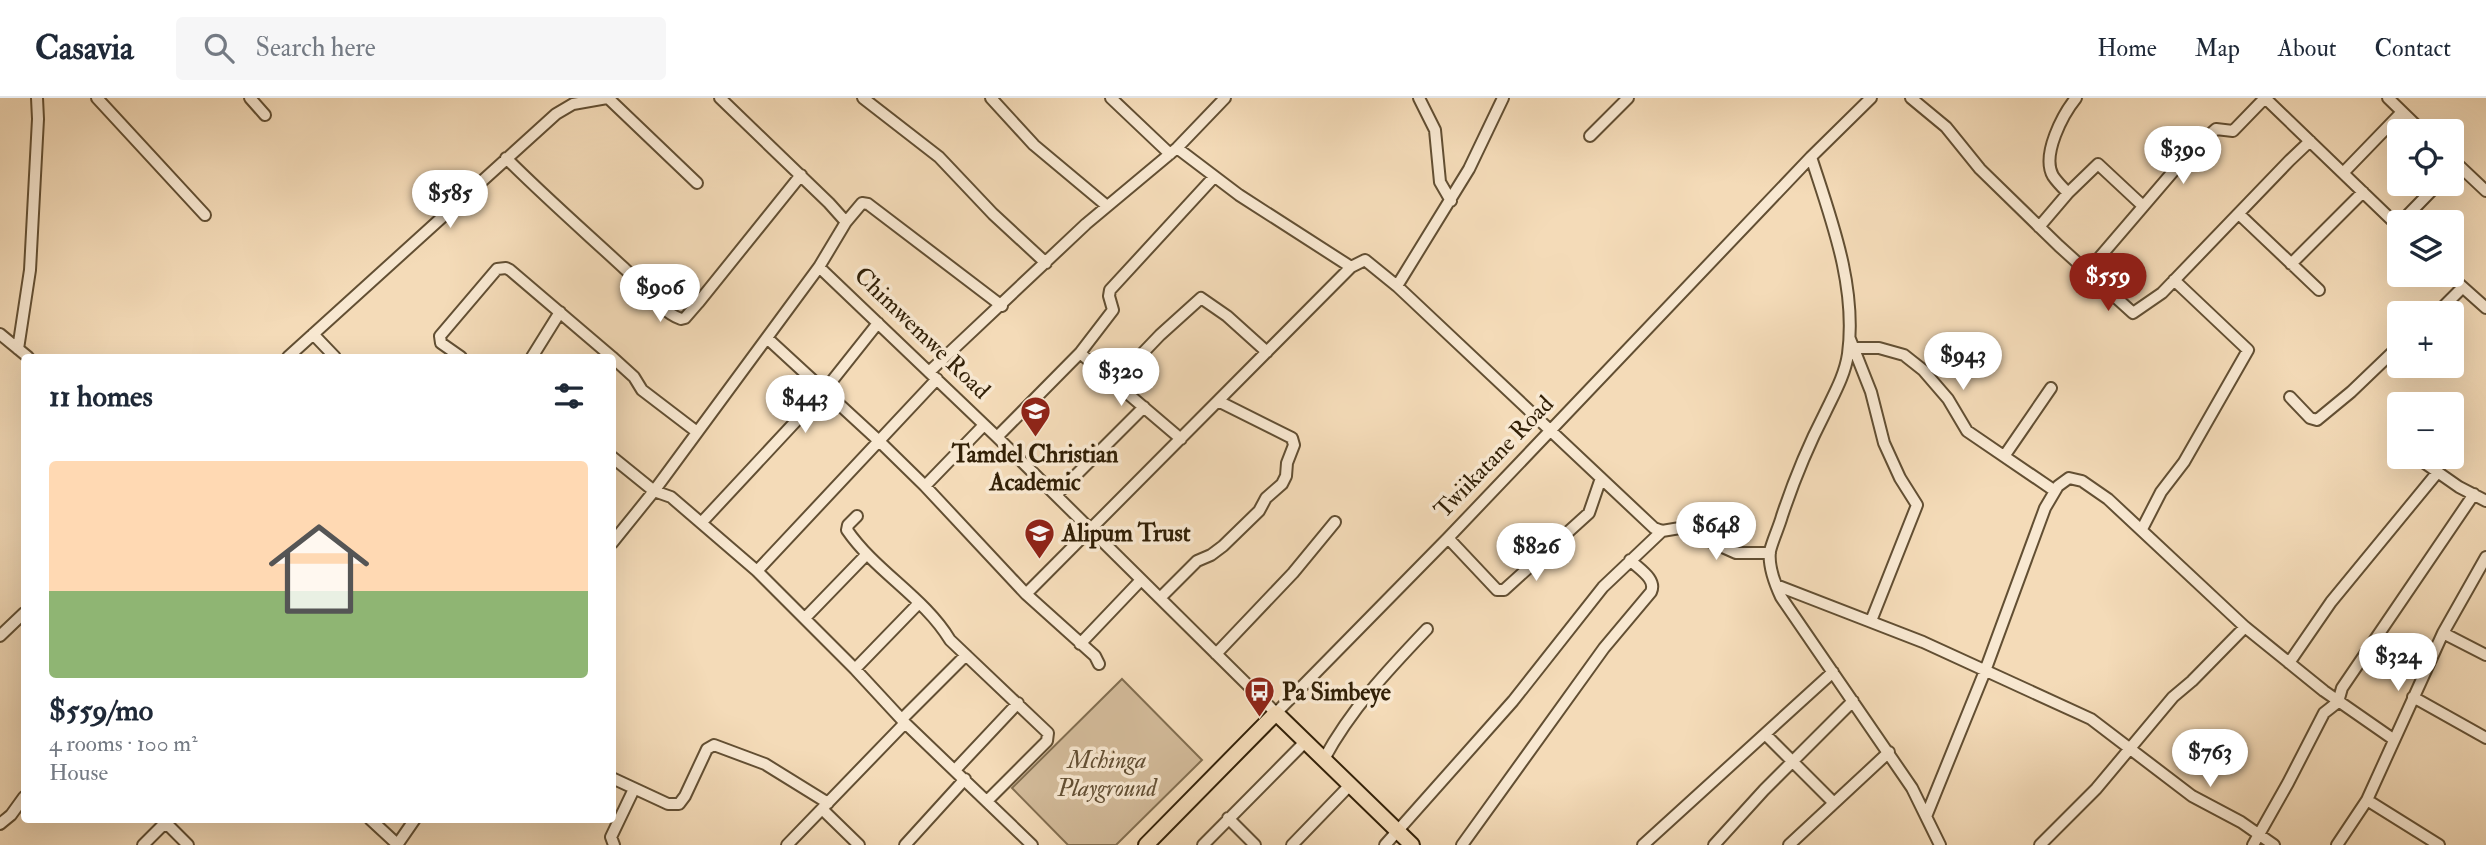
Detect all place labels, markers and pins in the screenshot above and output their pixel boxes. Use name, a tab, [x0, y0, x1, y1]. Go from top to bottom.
pin: $390	[2142, 126, 2224, 186]
pin: $585	[409, 170, 491, 230]
pin: $559	[2067, 254, 2149, 313]
pin: $906	[619, 264, 701, 324]
pin: $943	[1922, 332, 2004, 392]
pin: $320	[1080, 348, 1162, 408]
pin: $443	[764, 376, 846, 435]
school or university icon: Tamdel Christian Academic	[1018, 395, 1052, 439]
place label: Tamdel Christian Academic	[951, 439, 1119, 498]
pin: $648	[1675, 503, 1757, 562]
school or university icon: Alipum Trust	[1022, 516, 1056, 560]
place label: Alipum Trust	[1061, 518, 1191, 549]
pin: $826	[1495, 524, 1577, 583]
pin: $324	[2357, 634, 2439, 693]
bus stop icon: Pa Simbeye	[1242, 675, 1276, 719]
place label: Pa Simbeye	[1282, 677, 1391, 708]
pin: $763	[2169, 730, 2251, 789]

